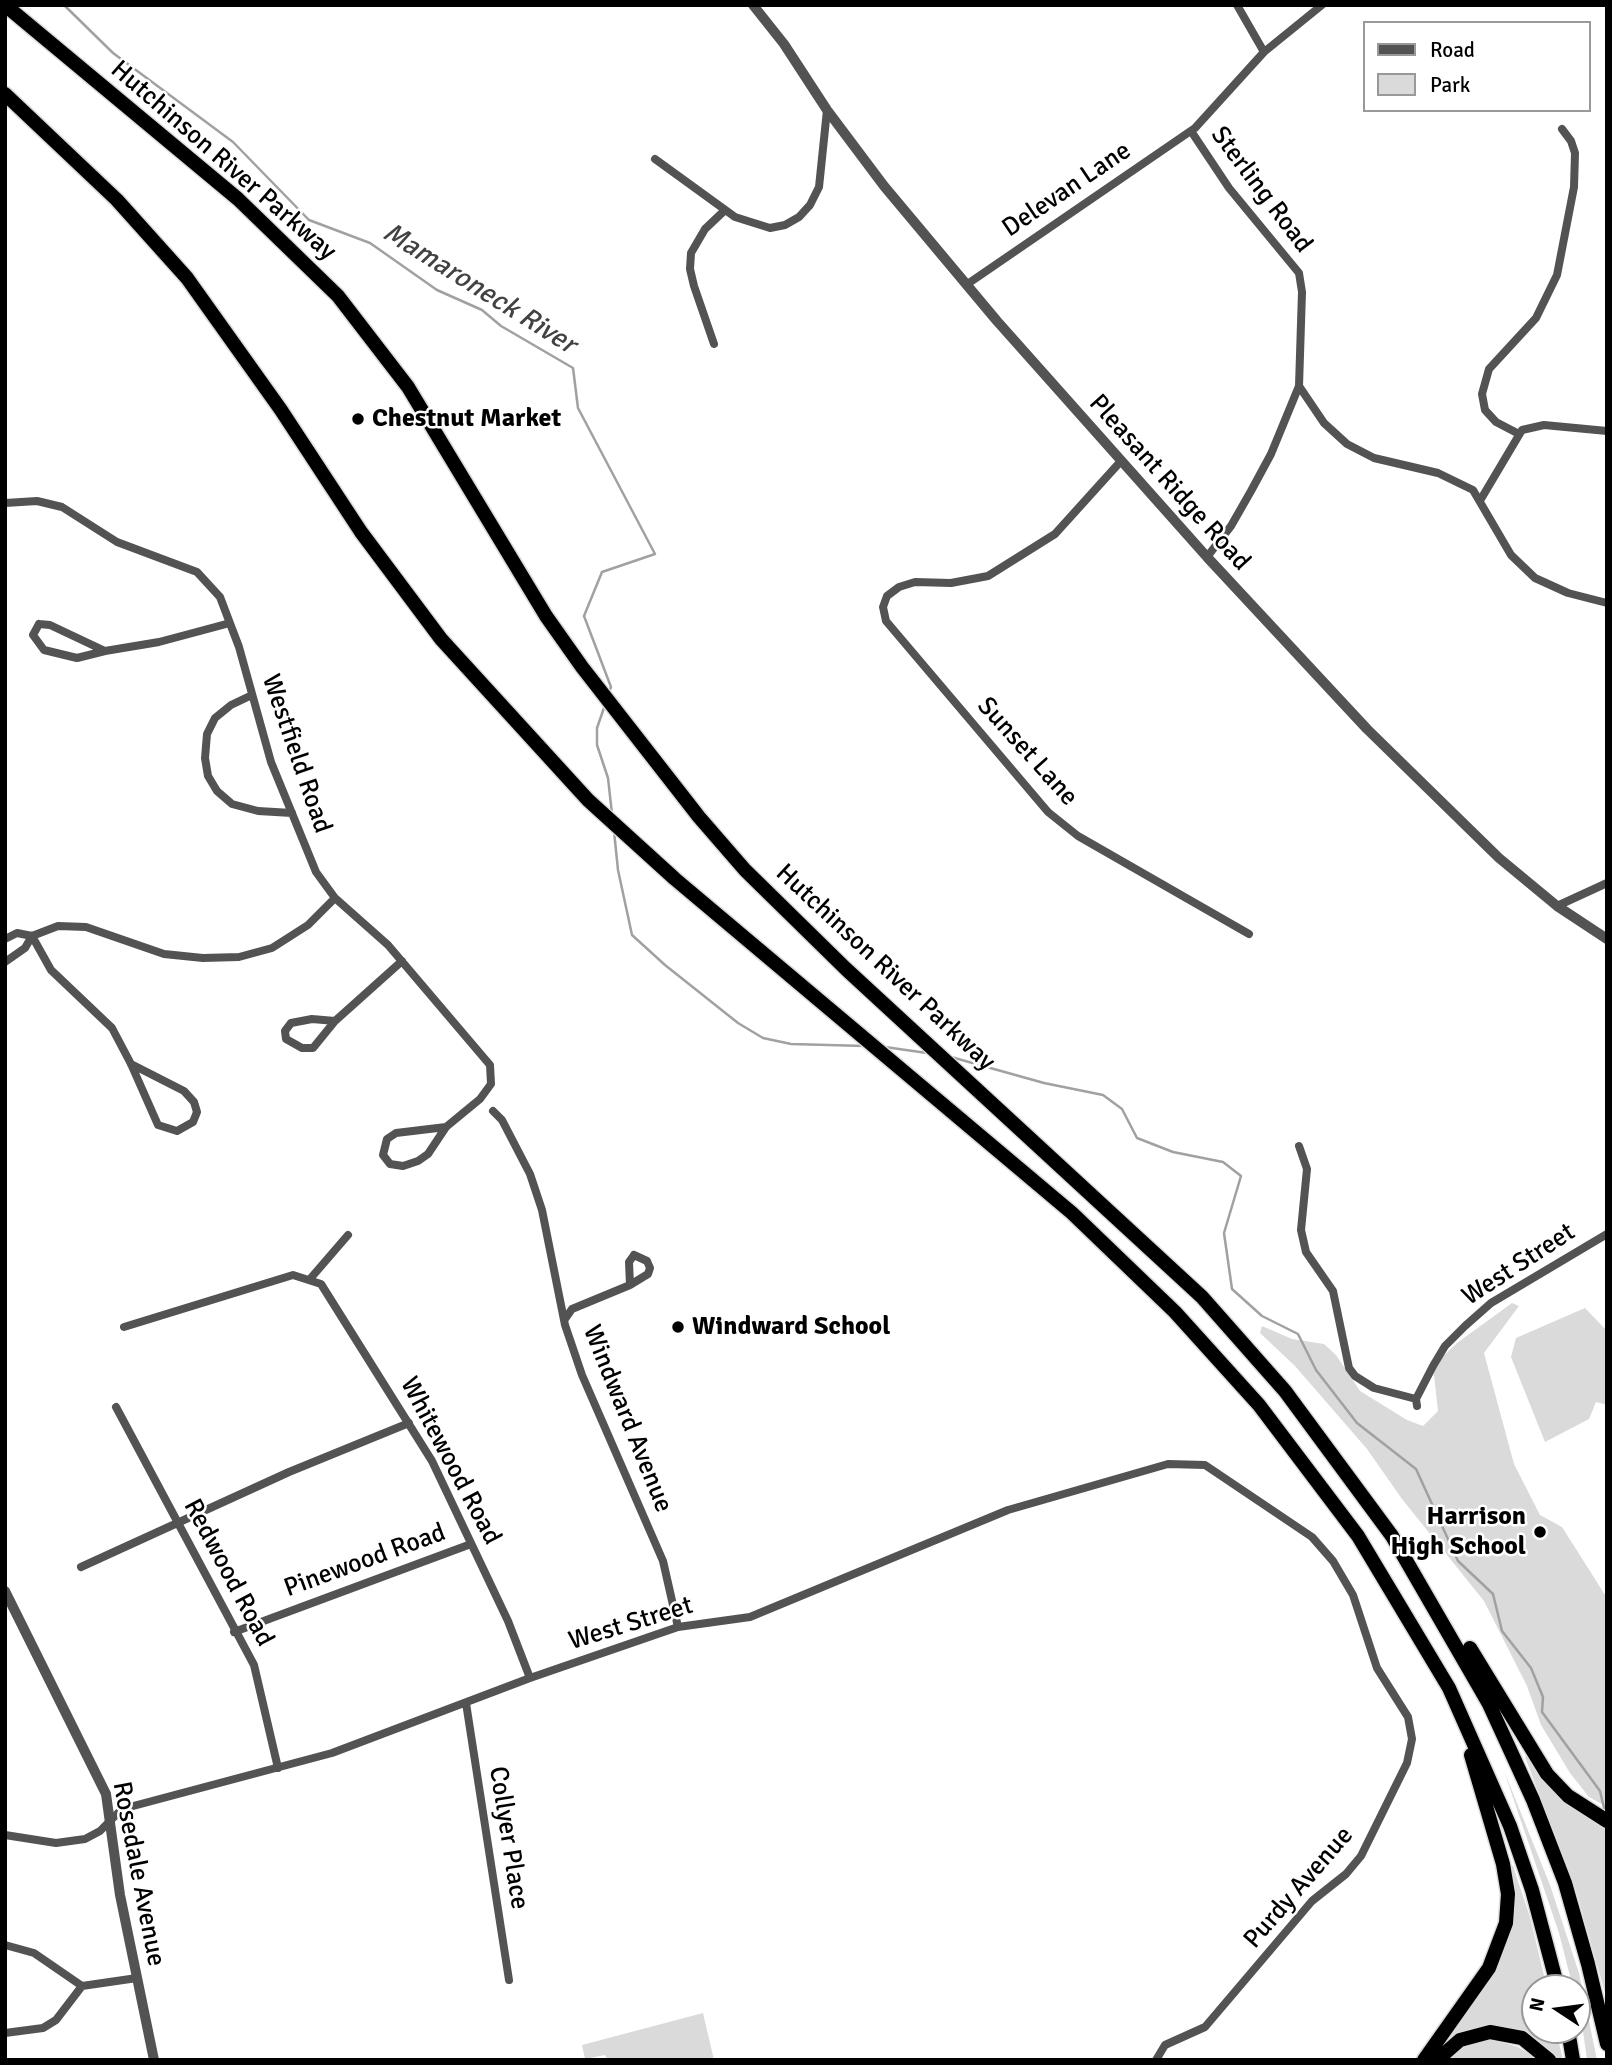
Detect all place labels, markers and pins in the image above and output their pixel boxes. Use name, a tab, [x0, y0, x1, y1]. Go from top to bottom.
place label: Chestnut Market	[372, 403, 561, 435]
marker: Chestnut Market	[350, 411, 366, 427]
place label: Windward School	[692, 1311, 890, 1343]
marker: Windward School	[670, 1319, 686, 1335]
place label: Harrison High School	[1390, 1501, 1526, 1562]
marker: Harrison High School	[1532, 1524, 1548, 1540]

